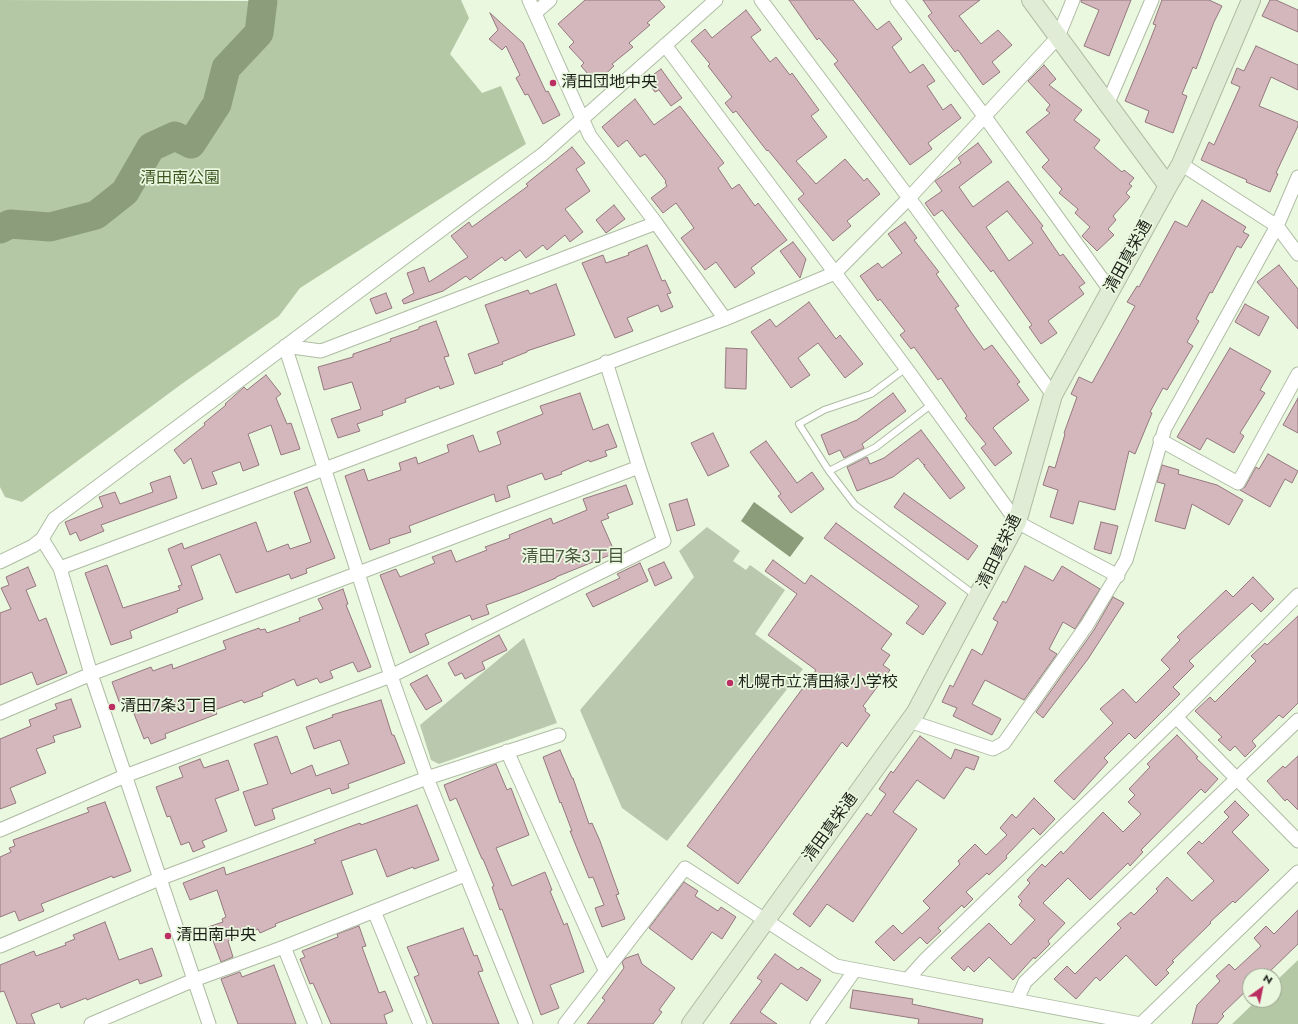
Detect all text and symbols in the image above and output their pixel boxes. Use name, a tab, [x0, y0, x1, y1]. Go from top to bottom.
place label: 清田団地中央	[561, 73, 657, 93]
marker: 清田団地中央	[548, 78, 558, 88]
park label: 清田南公園	[140, 169, 220, 189]
street label: 清田真栄通	[1101, 217, 1157, 297]
street label: 清田真栄通	[974, 512, 1026, 592]
district label: 清田7条3丁目	[521, 548, 625, 568]
place label: 札幌市立清田緑小学校	[738, 673, 898, 693]
marker: 札幌市立清田緑小学校	[725, 678, 735, 688]
place label: 清田7条3丁目	[120, 697, 217, 717]
marker: 清田7条3丁目	[107, 702, 117, 712]
street label: 清田真栄通	[800, 790, 862, 866]
place label: 清田南中央	[176, 926, 256, 946]
marker: 清田南中央	[163, 931, 173, 941]
north arrow	[1242, 968, 1282, 1008]
text: N	[1260, 970, 1276, 988]

